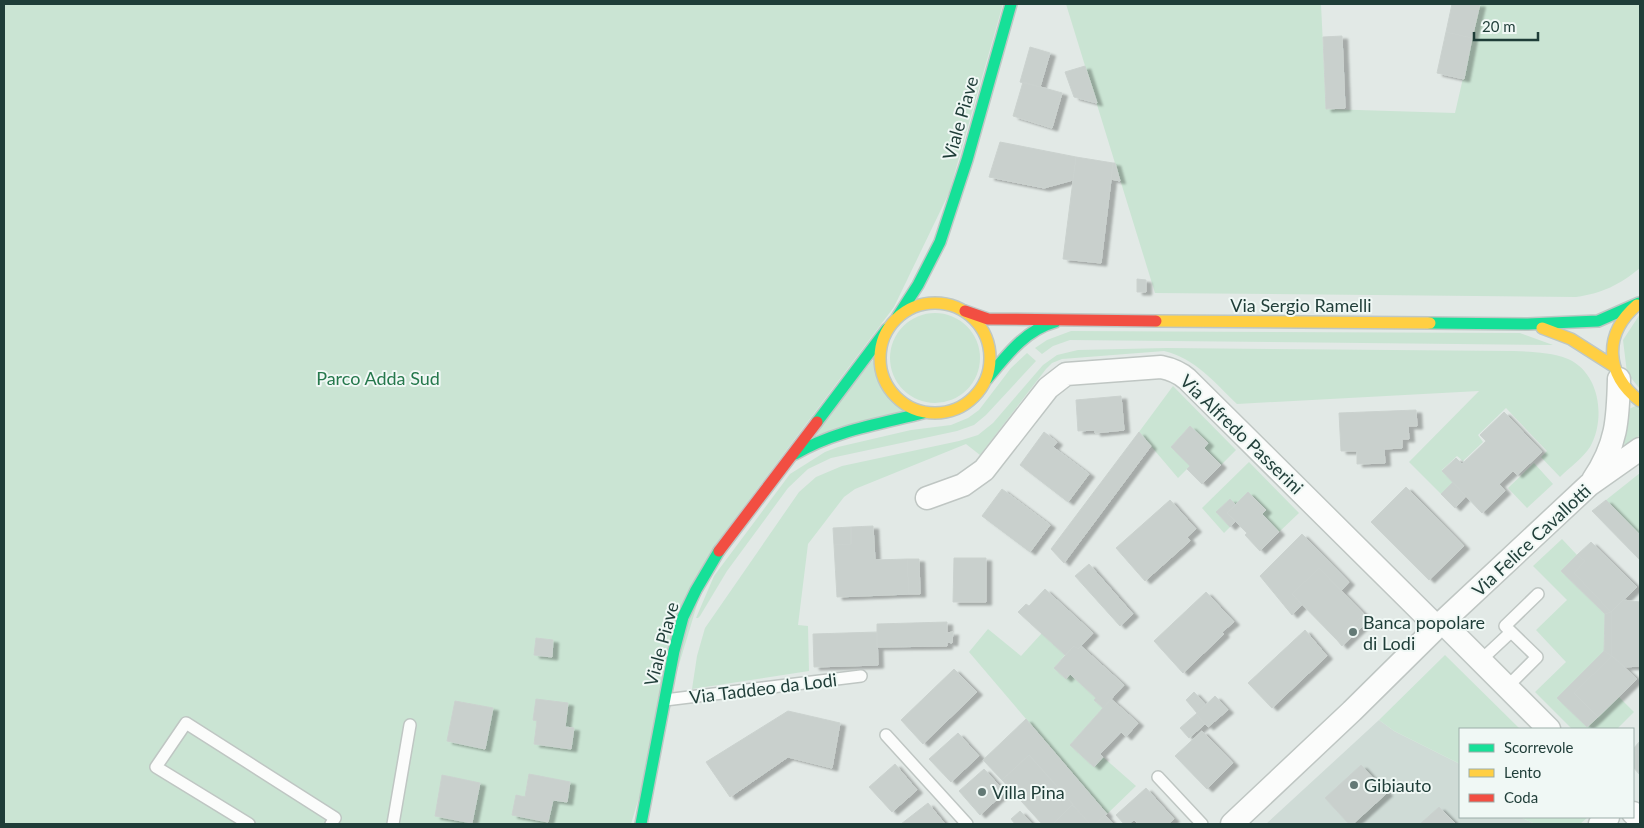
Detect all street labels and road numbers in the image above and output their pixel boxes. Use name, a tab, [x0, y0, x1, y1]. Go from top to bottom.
street label: Viale Piave	[938, 74, 982, 162]
street label: Via Sergio Ramelli	[1230, 294, 1372, 316]
street label: Via Alfredo Passerini	[1176, 370, 1308, 498]
street label: Via Felice Cavallotti	[1467, 479, 1595, 601]
street label: Viale Piave	[639, 600, 683, 688]
street label: Via Taddeo da Lodi	[688, 668, 838, 708]

